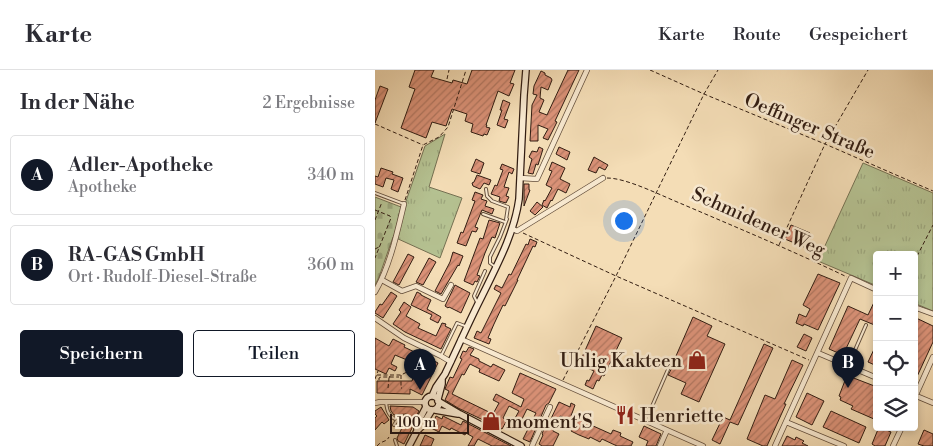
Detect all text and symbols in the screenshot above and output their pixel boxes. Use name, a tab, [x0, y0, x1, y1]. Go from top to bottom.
text: Karte	[25, 20, 92, 50]
text: Karte	[658, 23, 705, 46]
text: Route	[733, 23, 781, 46]
text: Gespeichert	[809, 23, 908, 46]
street label: Oeffinger Straße	[741, 88, 879, 164]
text: In der Nähe	[20, 90, 135, 116]
text: 2 Ergebnisse	[263, 93, 355, 113]
text: Adler-Apotheke	[68, 153, 213, 177]
text: A	[31, 165, 43, 185]
text: 340 m	[307, 165, 354, 185]
text: Apotheke	[68, 177, 137, 197]
street label: Schmidener Weg	[688, 182, 829, 262]
your location	[611, 208, 637, 234]
text: RA-GAS GmbH	[68, 243, 205, 267]
map controls	[873, 251, 918, 431]
button: +	[873, 251, 918, 296]
text: B	[31, 255, 43, 275]
text: 360 m	[308, 255, 354, 275]
text: Ort · Rudolf-Diesel-Straße	[68, 267, 257, 287]
button: −	[873, 296, 918, 341]
button: Speichern	[20, 330, 183, 377]
button: Teilen	[193, 330, 355, 377]
button: locate	[873, 341, 918, 386]
pin: B	[832, 347, 864, 388]
pin: A	[404, 349, 436, 390]
place label: Uhlig Kakteen	[560, 349, 682, 373]
shop icon: Uhlig Kakteen	[686, 349, 708, 371]
button: layers	[873, 386, 918, 431]
restaurant icon: Henriette	[614, 404, 636, 426]
place label: Henriette	[640, 404, 724, 428]
shop icon: moment'S	[480, 410, 502, 432]
place label: moment'S	[506, 410, 593, 434]
scale bar	[390, 411, 469, 434]
text: 100 m	[397, 414, 436, 432]

